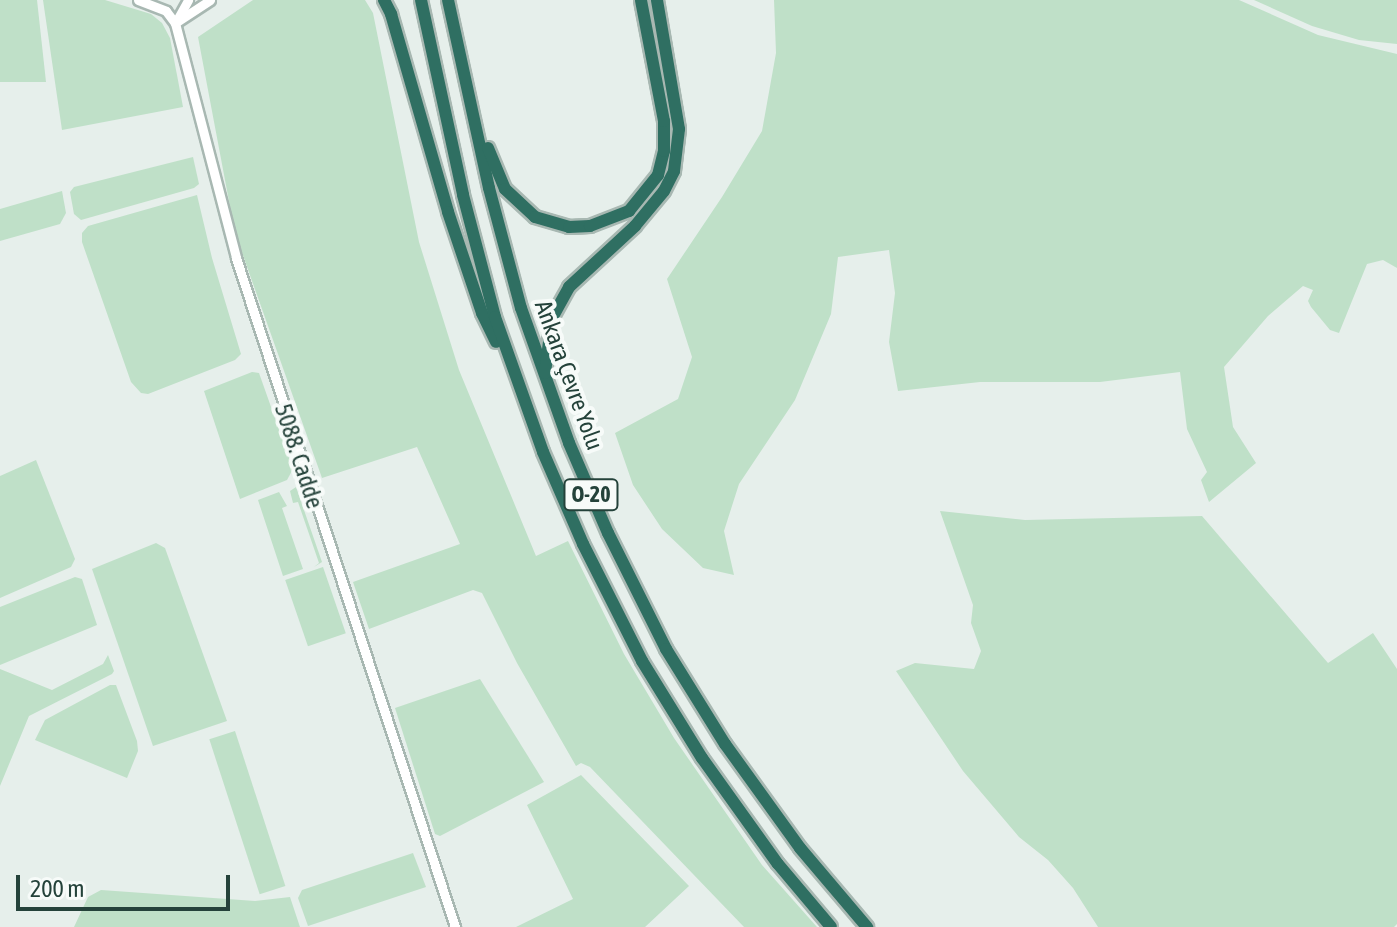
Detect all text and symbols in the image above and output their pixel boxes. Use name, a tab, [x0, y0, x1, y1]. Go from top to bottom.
street label: Ankara Çevre Yolu	[529, 296, 609, 454]
street label: 5088. Cadde	[269, 400, 329, 512]
road number: O-20	[563, 477, 619, 513]
scale bar	[20, 859, 234, 909]
text: 200 m	[30, 875, 84, 902]

